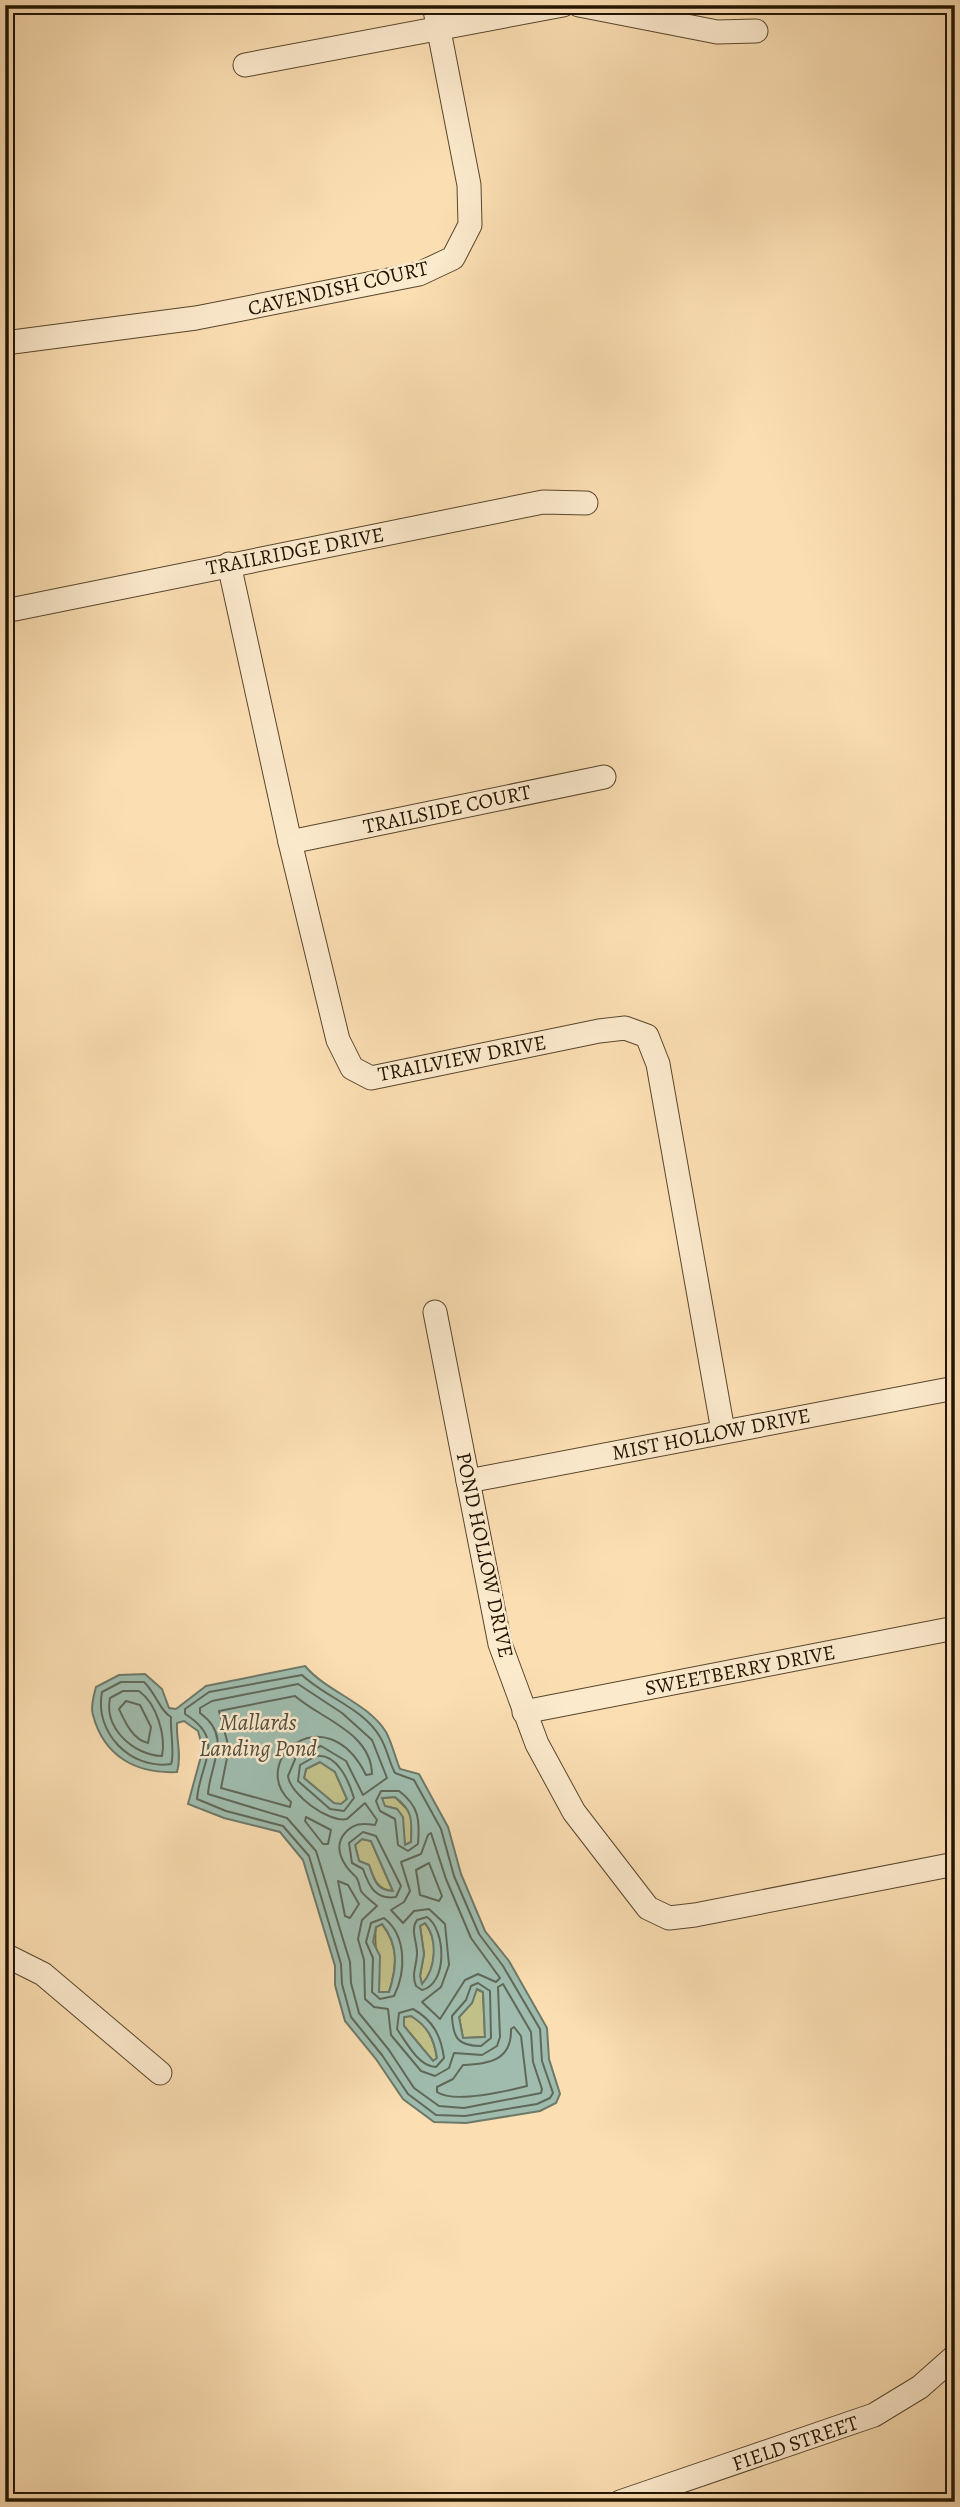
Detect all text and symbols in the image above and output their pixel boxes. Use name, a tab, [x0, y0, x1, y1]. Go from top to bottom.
street label: CAVENDISH COURT	[245, 254, 431, 322]
street label: TRAILRIDGE DRIVE	[204, 520, 386, 582]
street label: TRAILSIDE COURT	[361, 777, 534, 840]
street label: TRAILVIEW DRIVE	[375, 1028, 549, 1088]
street label: MIST HOLLOW DRIVE	[609, 1401, 813, 1467]
street label: POND HOLLOW DRIVE	[450, 1450, 520, 1660]
street label: SWEETBERRY DRIVE	[642, 1638, 838, 1702]
water label: Mallards Landing Pond	[199, 1707, 317, 1764]
street label: FIELD STREET	[728, 2408, 862, 2478]

